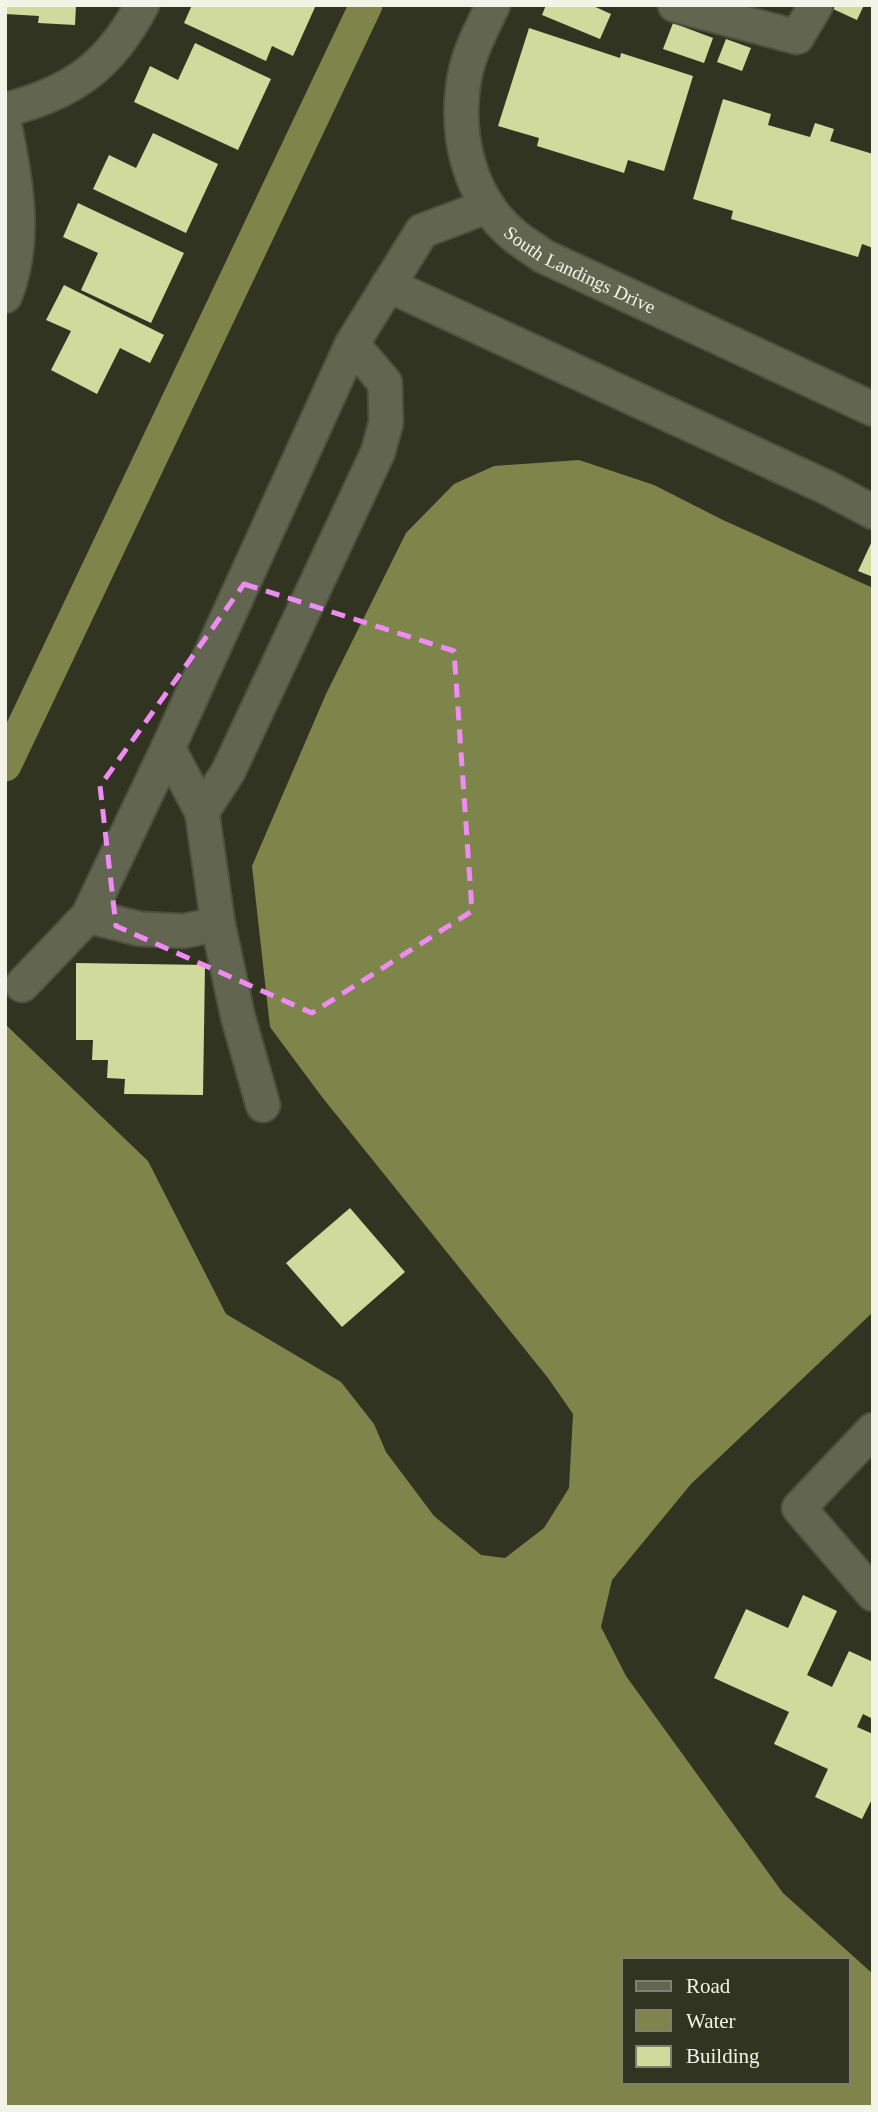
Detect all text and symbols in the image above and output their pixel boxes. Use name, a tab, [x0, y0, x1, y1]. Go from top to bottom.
street label: South Landings Drive	[500, 221, 659, 317]
legend	[622, 1958, 850, 2084]
text: Road	[686, 1974, 731, 1998]
text: Water	[686, 2009, 736, 2033]
text: Building	[686, 2044, 760, 2068]

